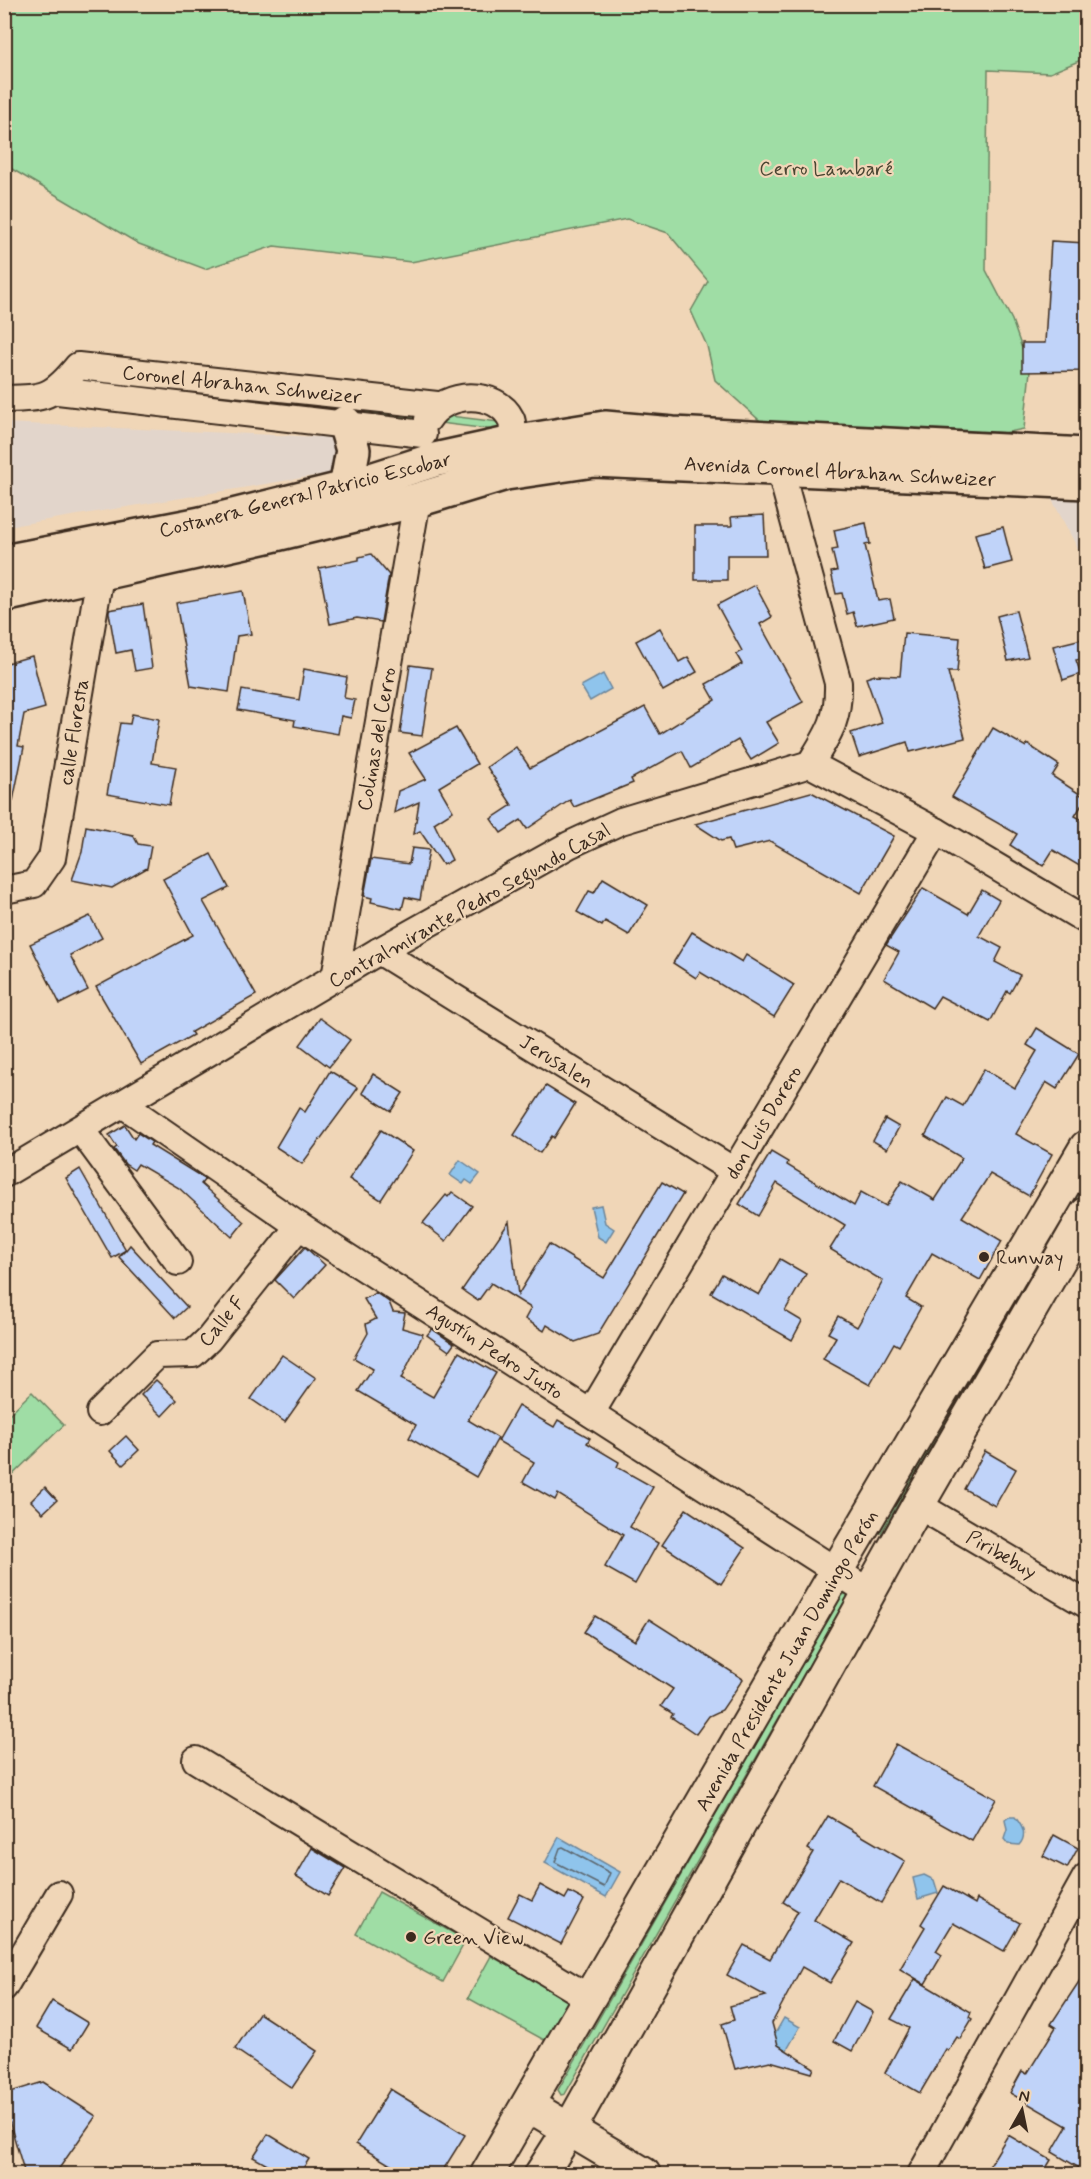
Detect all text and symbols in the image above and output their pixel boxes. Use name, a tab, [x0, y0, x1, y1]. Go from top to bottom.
park label: Cerro Lambaré	[759, 156, 893, 183]
street label: Coronel Abrahan Schweizer	[121, 360, 363, 412]
street label: Costanera General Patricio Escobar	[156, 446, 454, 545]
street label: Avenida Coronel Abrahan Schweizer	[683, 451, 997, 494]
street label: Colinas del Cerro	[352, 665, 403, 813]
street label: calle Floresta	[53, 677, 96, 787]
street label: Contralmirante Pedro Segundo Casal	[324, 817, 616, 997]
street label: Jerusalen	[514, 1029, 598, 1096]
street label: don Luis Dorero	[720, 1061, 809, 1185]
place label: Runway	[996, 1245, 1063, 1272]
marker: Runway	[977, 1250, 991, 1264]
street label: Calle F	[193, 1291, 251, 1353]
street label: Agustín Pedro Justo	[420, 1298, 568, 1407]
street label: Avenida Presidente Juan Domingo Perón	[690, 1505, 886, 1817]
street label: Piribebuy	[961, 1524, 1041, 1586]
place label: Green View	[423, 1925, 524, 1952]
marker: Green View	[404, 1930, 418, 1944]
north arrow	[992, 2080, 1052, 2140]
text: N	[1017, 2085, 1031, 2108]

